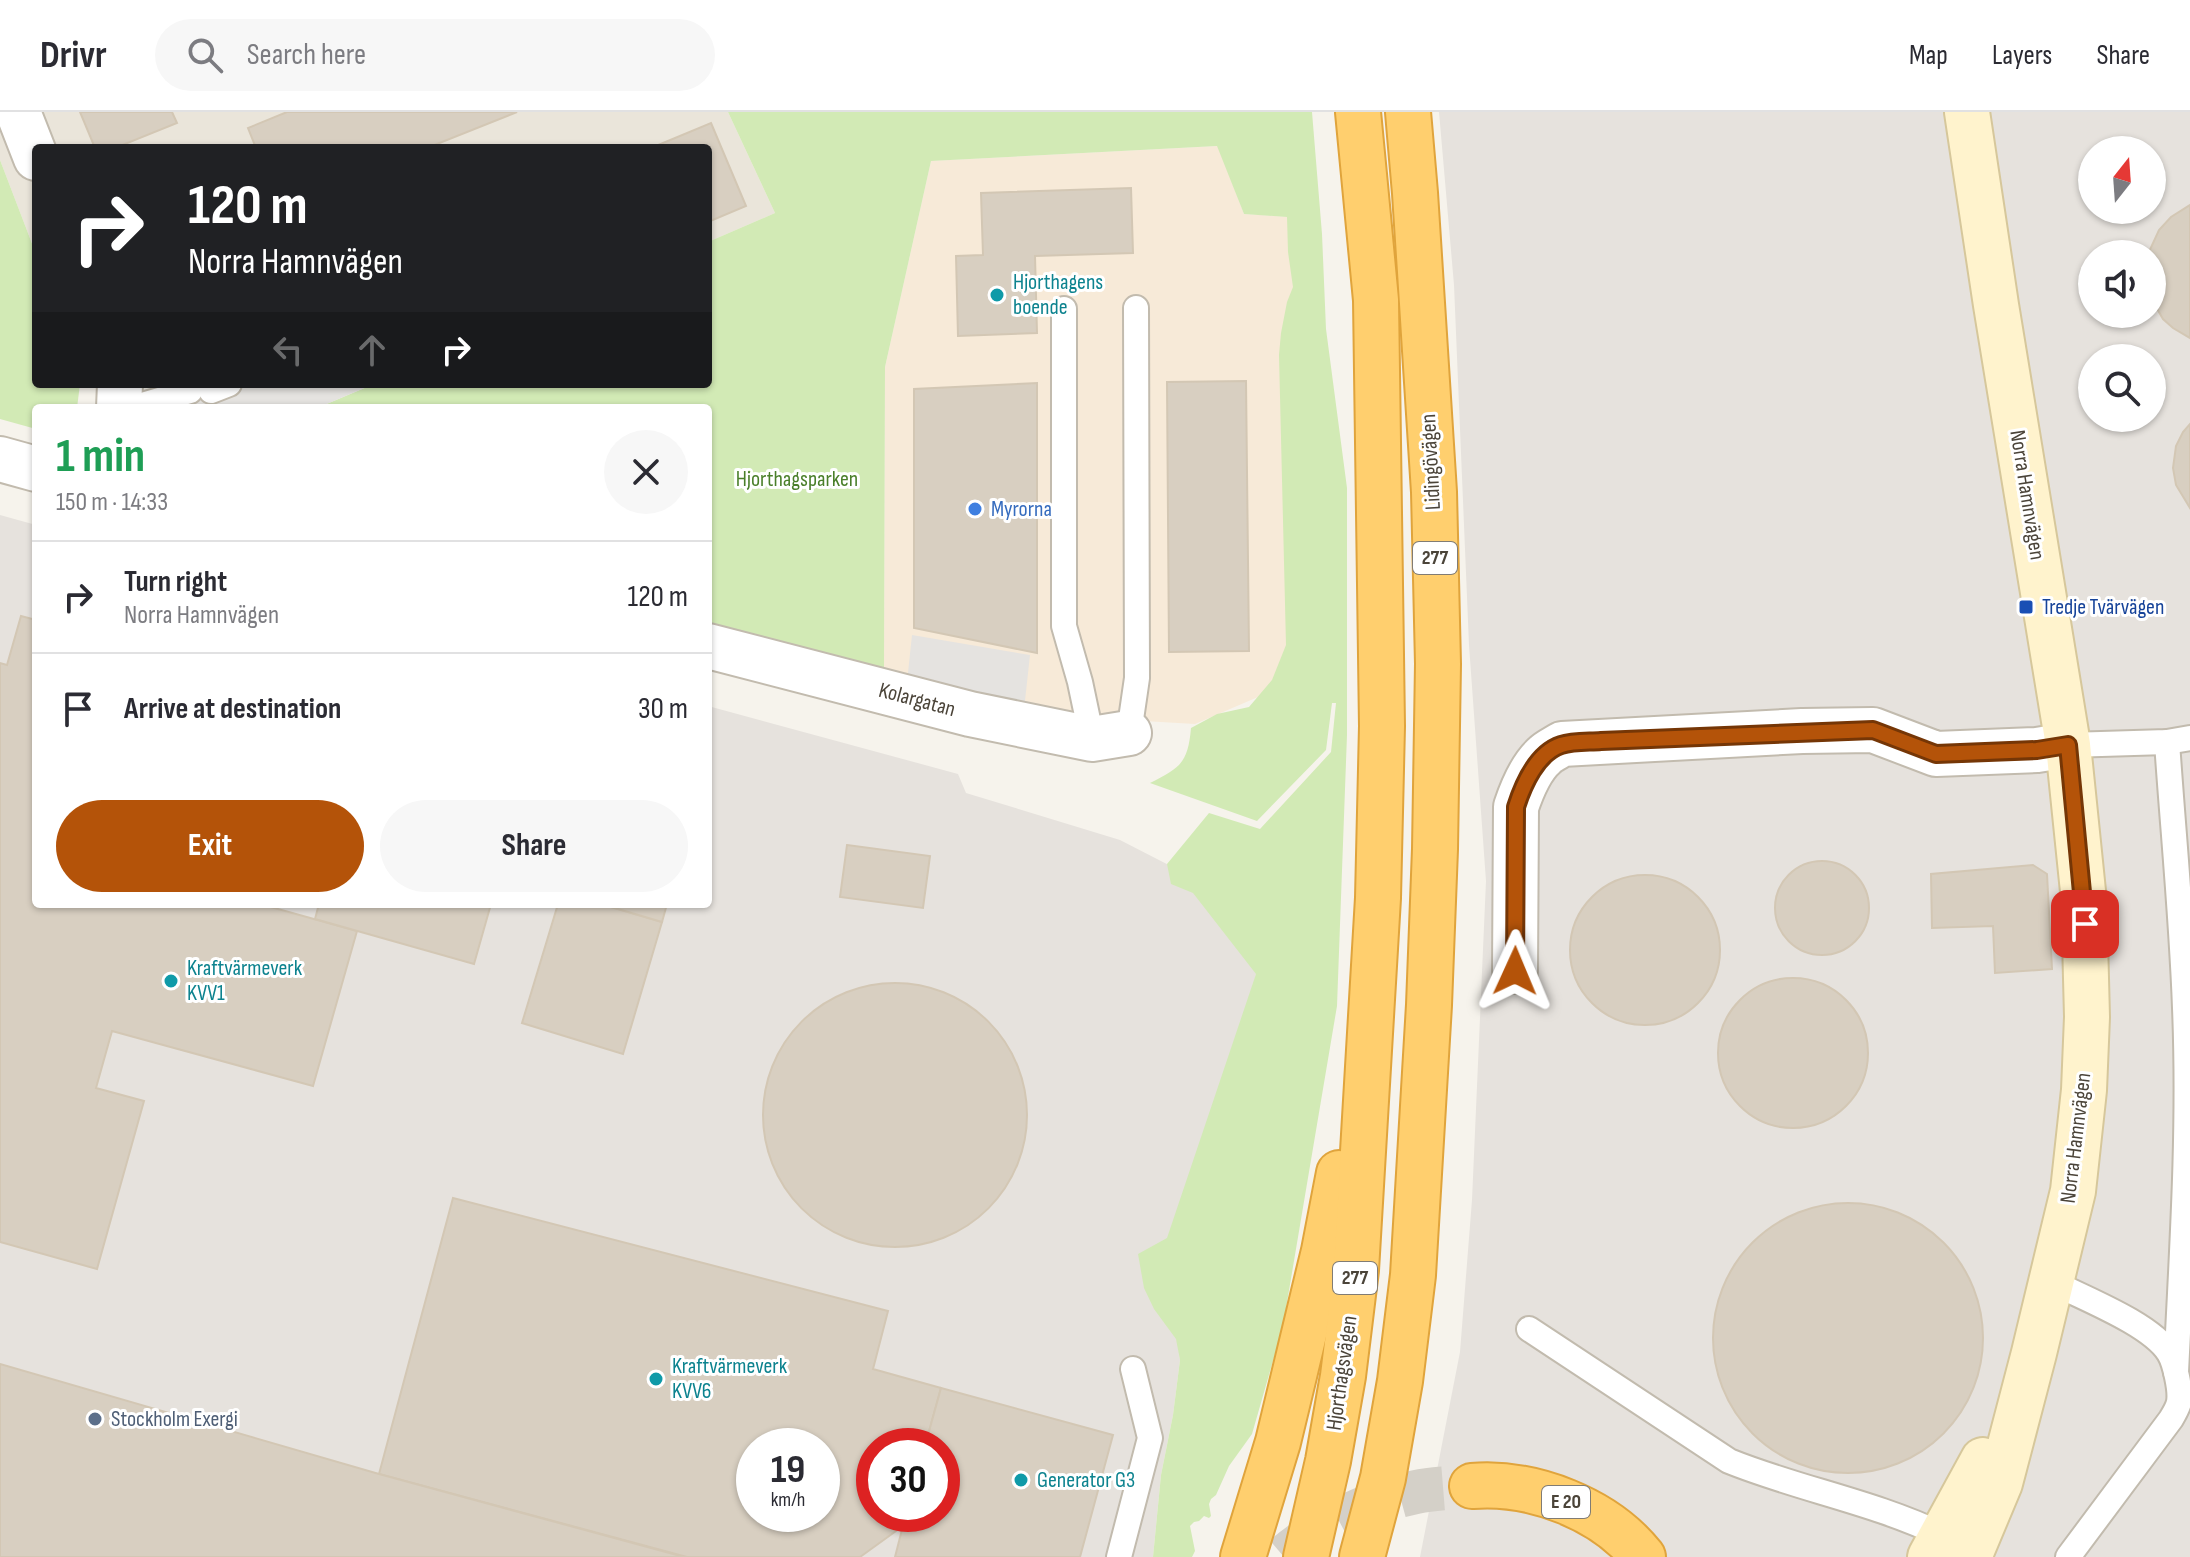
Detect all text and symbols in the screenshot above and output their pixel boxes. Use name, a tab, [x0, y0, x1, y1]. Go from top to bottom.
search box	[155, 19, 715, 91]
text: Drivr	[40, 33, 107, 78]
icon: search	[183, 33, 227, 77]
text: Search here	[247, 37, 366, 73]
text: Map	[1909, 39, 1948, 72]
text: Layers	[1992, 39, 2052, 72]
text: Share	[2096, 39, 2150, 72]
north arrow	[2078, 136, 2166, 224]
map controls	[2078, 136, 2166, 432]
text: 120 m	[188, 173, 308, 240]
icon: right	[56, 176, 160, 280]
button: sound	[2078, 240, 2166, 328]
text: Norra Hamnvägen	[188, 241, 403, 284]
place label: Hjorthagens boende	[1013, 269, 1103, 321]
marker: Hjorthagens boende	[988, 286, 1006, 304]
icon: left	[266, 328, 310, 372]
icon: ahead	[350, 328, 394, 372]
icon: right	[434, 328, 478, 372]
button: search	[2078, 344, 2166, 432]
street label: Lidingövägen	[1415, 413, 1447, 511]
text: 1 min	[56, 428, 145, 485]
street label: Norra Hamnvägen	[2003, 428, 2051, 562]
button: close	[604, 430, 688, 514]
park label: Hjorthagsparken	[736, 466, 858, 493]
text: 150 m · 14:33	[56, 487, 168, 518]
place label: Myrorna	[991, 496, 1052, 523]
marker: Myrorna	[966, 500, 984, 518]
road number: 277	[1413, 542, 1457, 574]
text: Turn right	[124, 564, 227, 600]
icon: right	[56, 575, 100, 619]
text: 120 m	[627, 579, 688, 615]
place label: Tredje Tvärvägen	[2042, 594, 2164, 621]
marker: Tredje Tvärvägen	[2017, 598, 2035, 616]
text: Norra Hamnvägen	[124, 600, 279, 631]
street label: Kolargatan	[876, 677, 958, 723]
icon: arrive	[56, 687, 100, 731]
text: Arrive at destination	[124, 691, 341, 727]
text: 30 m	[638, 691, 688, 727]
button: Exit	[56, 800, 364, 892]
button: Share	[380, 800, 688, 892]
pin	[2051, 890, 2119, 958]
icon: arrive	[2063, 902, 2107, 946]
position arrow	[1473, 929, 1557, 1013]
place label: Kraftvärmeverk KVV1	[187, 955, 303, 1007]
marker: Kraftvärmeverk KVV1	[162, 972, 180, 990]
street label: Norra Hamnvägen	[2055, 1071, 2097, 1205]
road number: 277	[1333, 1262, 1377, 1294]
street label: Hjorthagsvägen	[1321, 1314, 1363, 1432]
place label: Kraftvärmeverk KVV6	[672, 1353, 788, 1405]
marker: Kraftvärmeverk KVV6	[647, 1370, 665, 1388]
place label: Stockholm Exergi	[111, 1406, 238, 1433]
marker: Stockholm Exergi	[86, 1410, 104, 1428]
speed limit sign: 30	[856, 1428, 960, 1532]
text: 19	[771, 1446, 805, 1494]
place label: Generator G3	[1037, 1467, 1135, 1494]
marker: Generator G3	[1012, 1471, 1030, 1489]
road number: E 20	[1542, 1486, 1590, 1518]
text: km/h	[771, 1488, 805, 1512]

